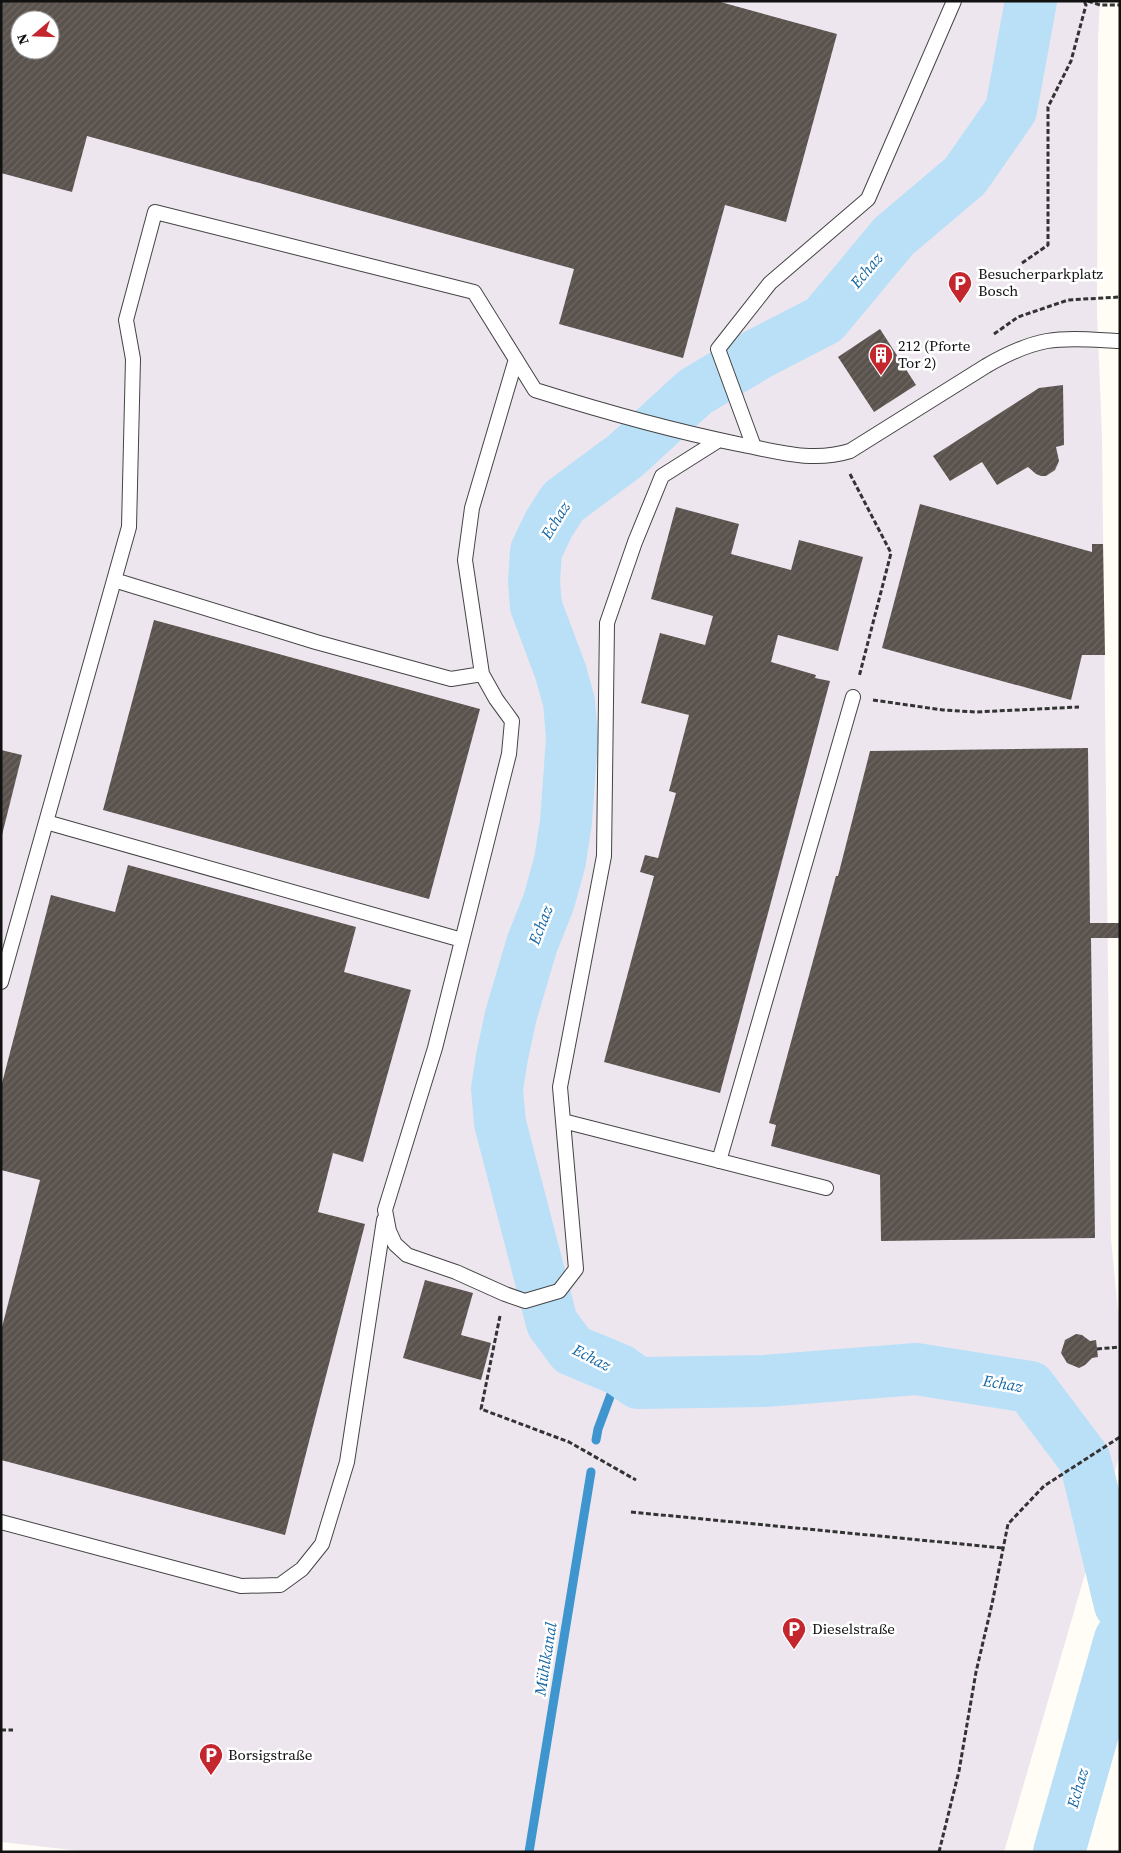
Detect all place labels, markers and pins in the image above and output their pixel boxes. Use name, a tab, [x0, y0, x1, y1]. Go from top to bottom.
place label: Besucherparkplatz Bosch	[978, 263, 1103, 301]
parking icon: Besucherparkplatz Bosch	[947, 270, 973, 304]
place label: 212 (Pforte Tor 2)	[898, 335, 971, 373]
building icon: 212 (Pforte Tor 2)	[868, 342, 894, 376]
parking icon: Dieselstraße	[781, 1616, 807, 1650]
place label: Dieselstraße	[812, 1618, 895, 1639]
parking icon: Borsigstraße	[198, 1742, 224, 1776]
place label: Borsigstraße	[228, 1744, 313, 1765]

